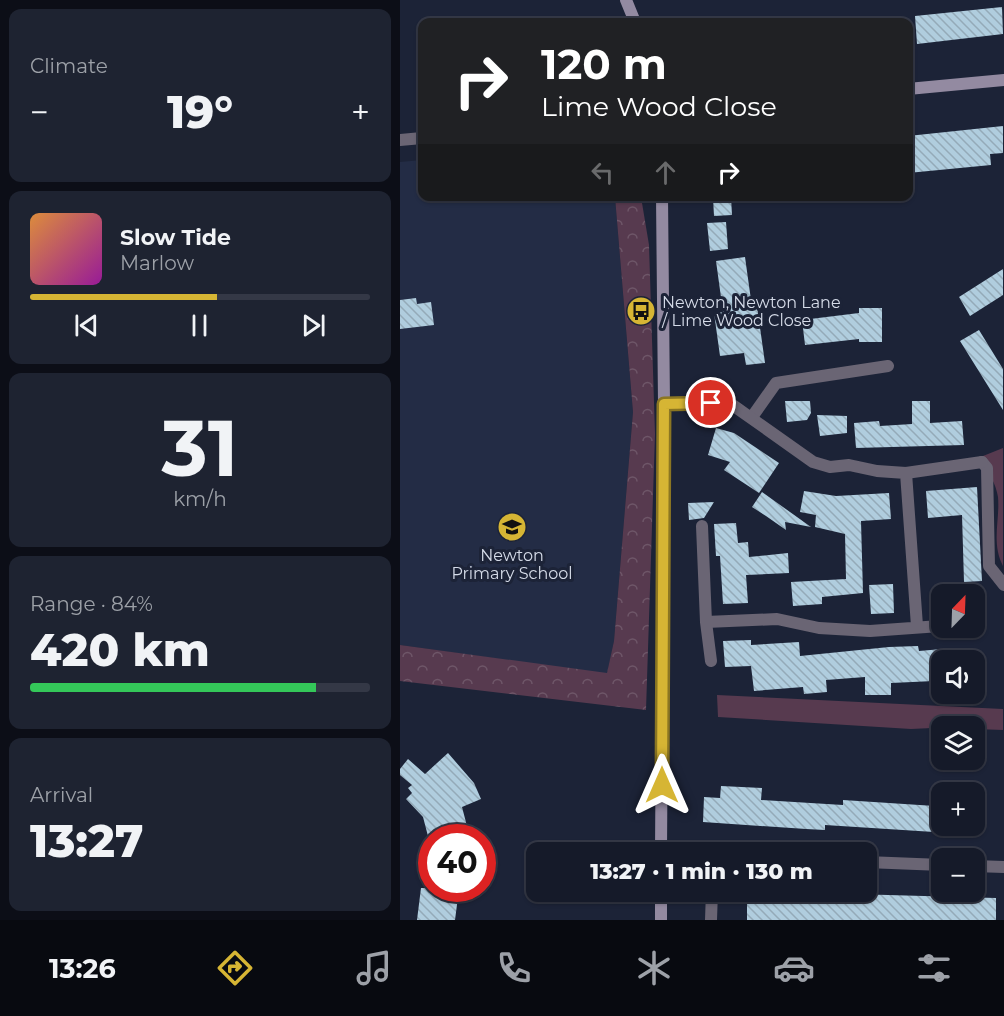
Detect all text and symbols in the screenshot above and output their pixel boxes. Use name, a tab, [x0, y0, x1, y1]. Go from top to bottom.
text: 120 m	[541, 38, 667, 90]
icon: right	[442, 42, 520, 120]
text: Climate	[30, 54, 108, 78]
text: 19°	[167, 84, 233, 139]
text: Lime Wood Close	[541, 90, 777, 123]
text: −	[30, 92, 49, 132]
text: +	[351, 92, 370, 132]
icon: left	[586, 156, 619, 189]
icon: ahead	[649, 156, 682, 189]
icon: right	[712, 156, 745, 189]
text: Slow Tide	[120, 224, 231, 251]
text: Marlow	[120, 251, 194, 275]
place label: Newton, Newton Lane / Lime Wood Close	[661, 293, 841, 330]
bus stop icon: Newton, Newton Lane / Lime Wood Close	[625, 295, 657, 327]
icon: previous	[70, 309, 103, 342]
icon: pause	[183, 309, 216, 342]
icon: next	[297, 309, 330, 342]
pin	[685, 377, 736, 428]
icon: arrive	[694, 386, 727, 419]
text: 31	[162, 400, 238, 496]
text: km/h	[173, 487, 227, 511]
school or university icon: Newton Primary School	[496, 511, 528, 543]
place label: Newton Primary School	[451, 546, 573, 583]
north arrow	[931, 584, 985, 638]
map controls	[931, 584, 985, 902]
text: Range · 84%	[30, 592, 153, 616]
text: 420 km	[30, 622, 210, 677]
button: sound	[931, 650, 985, 704]
button: layers	[931, 716, 985, 770]
position arrow	[630, 753, 694, 817]
button: +	[931, 782, 985, 836]
text: Arrival	[30, 783, 93, 807]
text: 13:27	[30, 813, 144, 868]
speed limit sign: 40	[418, 824, 496, 902]
button: −	[931, 848, 985, 902]
text: 13:27 · 1 min · 130 m	[590, 858, 813, 885]
icon: directions	[214, 947, 256, 989]
icon: music	[353, 947, 395, 989]
icon: phone	[493, 947, 535, 989]
icon: climate	[633, 947, 675, 989]
icon: car	[773, 947, 815, 989]
icon: filters	[913, 947, 955, 989]
text: 13:26	[49, 952, 116, 985]

